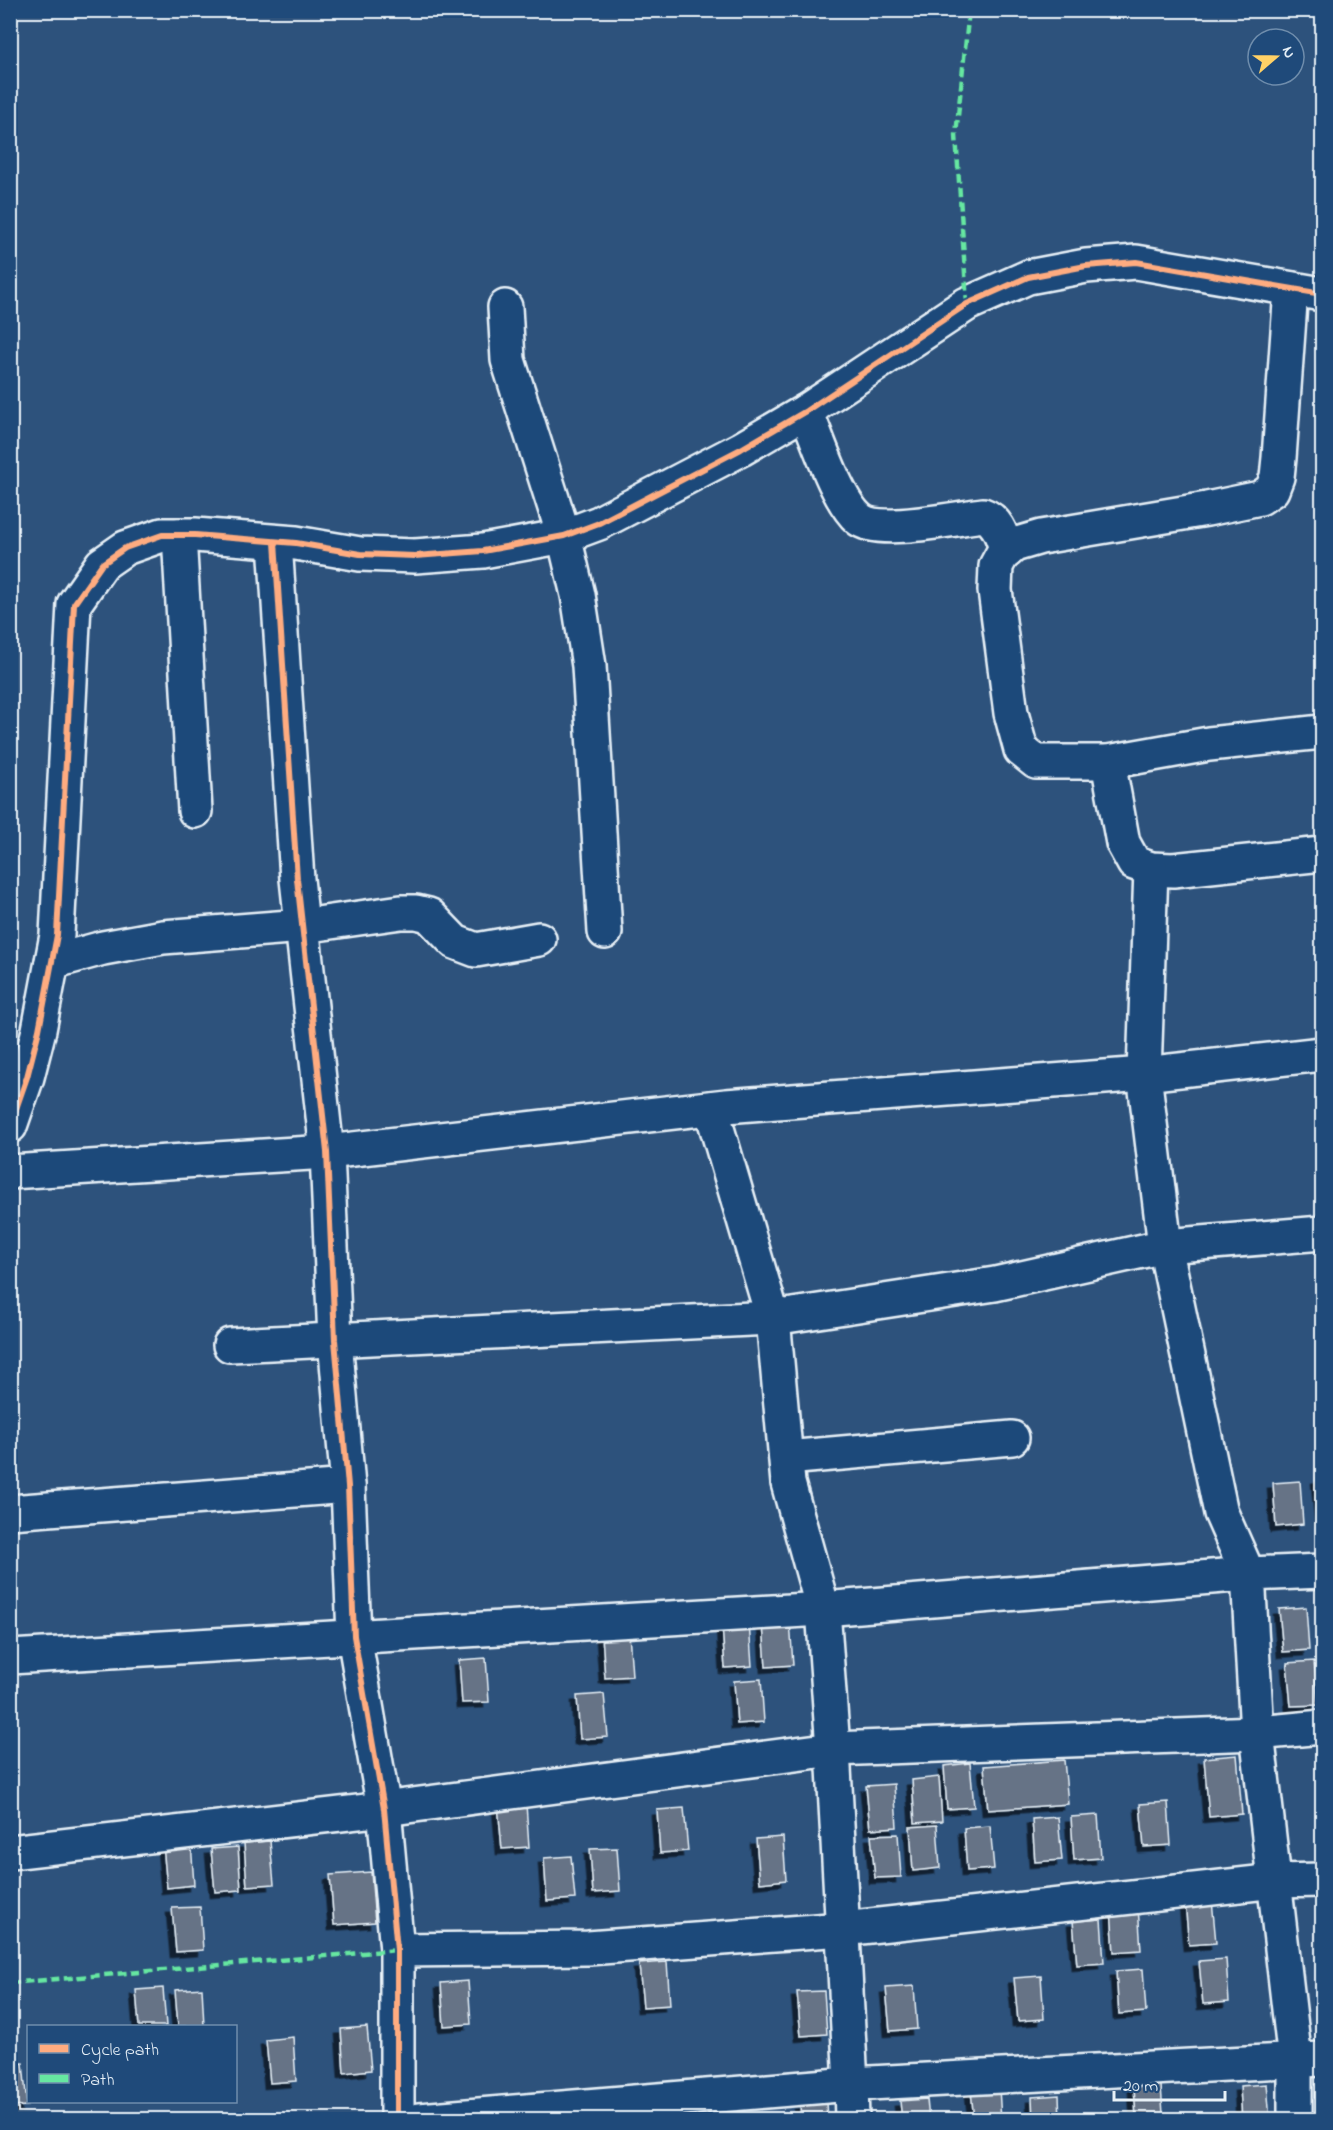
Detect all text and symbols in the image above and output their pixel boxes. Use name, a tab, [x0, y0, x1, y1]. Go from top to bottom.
north arrow	[1246, 27, 1306, 87]
text: N	[1275, 43, 1301, 62]
legend	[27, 2025, 237, 2103]
text: Cycle path	[81, 2038, 159, 2064]
scale bar	[1114, 2064, 1225, 2102]
text: Path	[81, 2068, 115, 2094]
text: 20 m	[1123, 2074, 1158, 2100]

